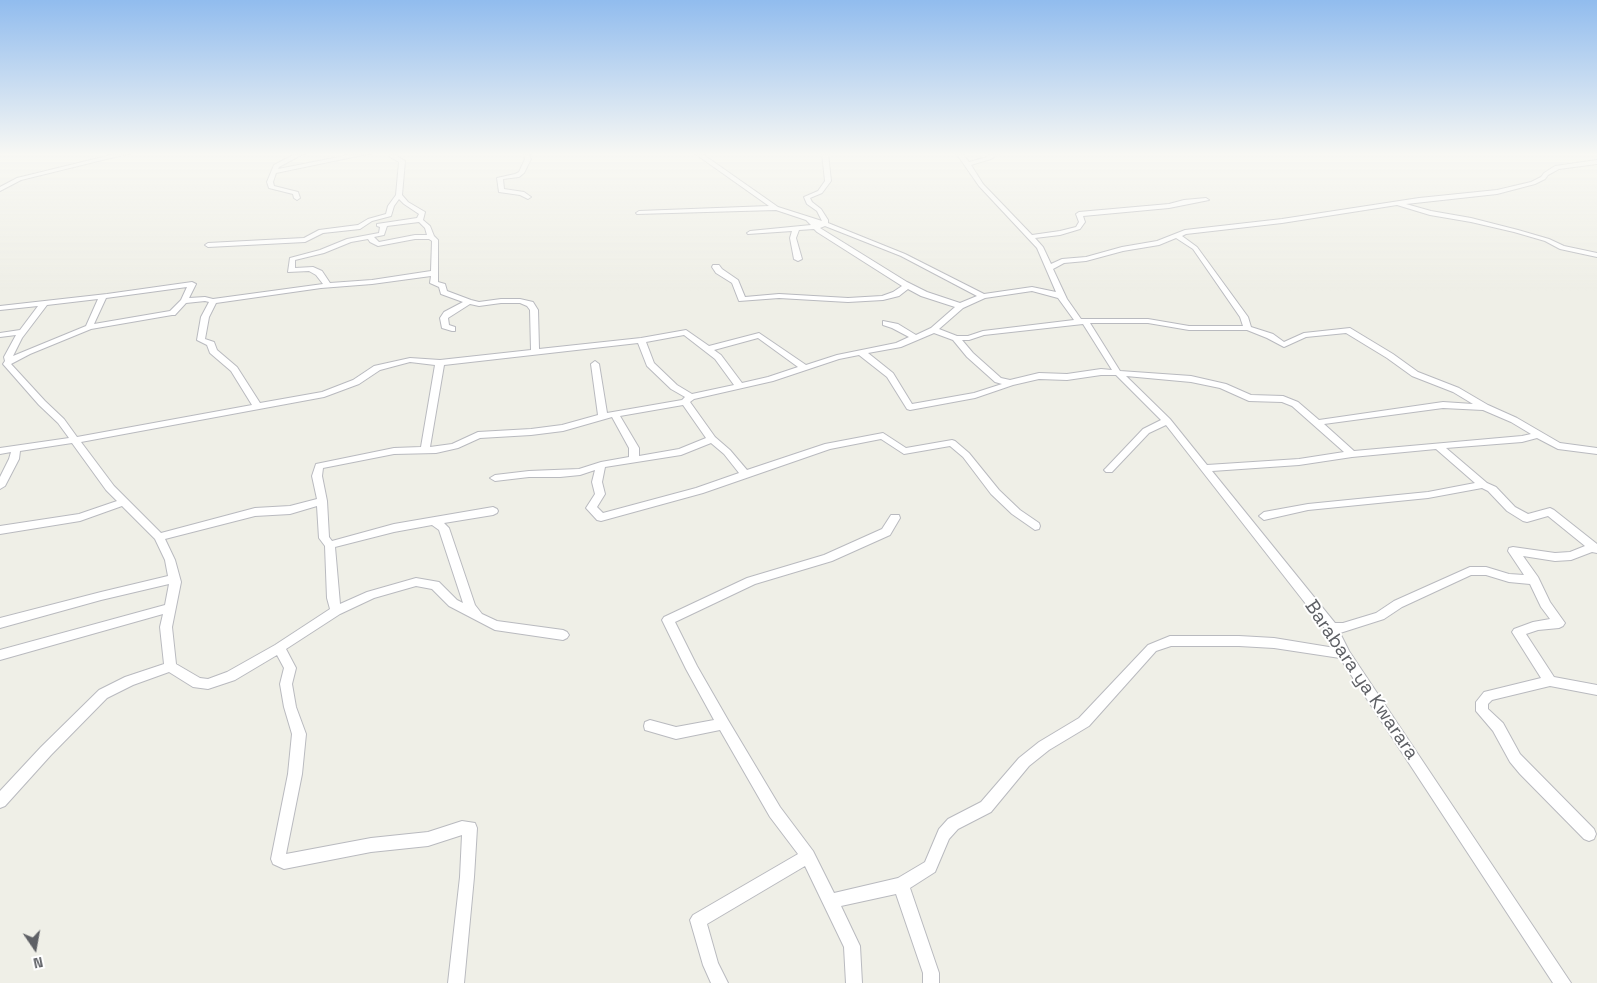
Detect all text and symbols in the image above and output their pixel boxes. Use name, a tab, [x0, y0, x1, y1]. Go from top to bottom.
street label: Barabara ya Kwarara	[1299, 596, 1423, 764]
north arrow	[10, 923, 60, 973]
text: N	[32, 953, 45, 972]

